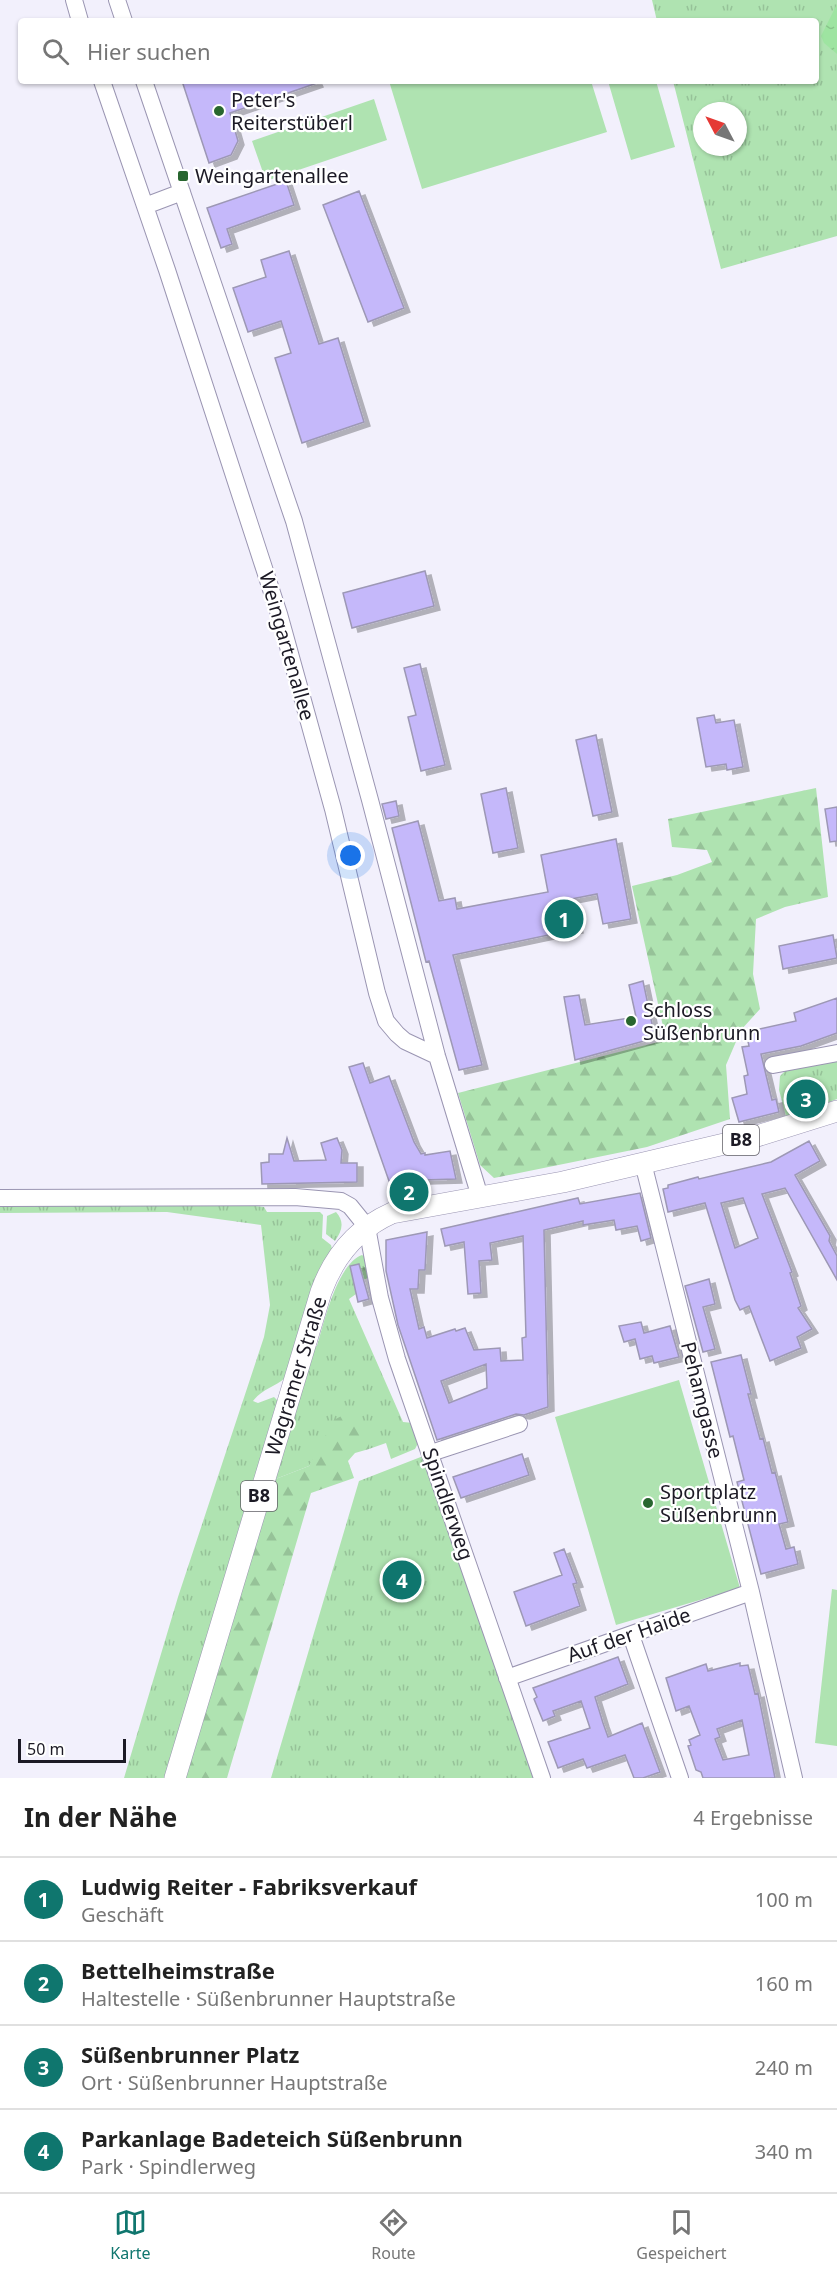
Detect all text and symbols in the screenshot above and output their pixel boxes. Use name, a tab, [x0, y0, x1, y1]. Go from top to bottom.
search box	[18, 18, 819, 84]
icon: search	[39, 35, 72, 68]
text: Hier suchen	[87, 36, 211, 66]
place label: Peter's Reiterstüberl	[231, 86, 353, 136]
north arrow	[693, 102, 747, 156]
marker: Peter's Reiterstüberl	[212, 104, 226, 118]
place label: Weingartenallee	[195, 162, 349, 189]
marker: Weingartenallee	[176, 169, 190, 183]
street label: Weingartenallee	[253, 568, 322, 723]
your location	[336, 841, 365, 870]
pin: 1	[544, 896, 584, 942]
place label: Schloss Süßenbrunn	[643, 996, 760, 1046]
marker: Schloss Süßenbrunn	[624, 1014, 638, 1028]
pin: 3	[786, 1076, 826, 1122]
road number: B8	[723, 1125, 759, 1155]
pin: 2	[390, 1170, 428, 1214]
street label: Wagramer Straße	[258, 1293, 333, 1459]
street label: Pehamgasse	[675, 1339, 730, 1461]
street label: Spindlerweg	[417, 1444, 480, 1564]
place label: Sportplatz Süßenbrunn	[660, 1478, 777, 1528]
road number: B8	[241, 1481, 277, 1511]
marker: Sportplatz Süßenbrunn	[641, 1496, 655, 1510]
pin: 4	[382, 1558, 422, 1602]
street label: Auf der Haide	[563, 1601, 694, 1668]
scale bar	[18, 1736, 126, 1764]
text: 50 m	[27, 1738, 64, 1760]
text: In der Nähe	[24, 1799, 177, 1835]
text: 4 Ergebnisse	[693, 1804, 813, 1831]
text: Ludwig Reiter - Fabriksverkauf	[81, 1871, 417, 1901]
text: 1	[38, 1886, 49, 1913]
text: 100 m	[755, 1886, 813, 1913]
text: Geschäft	[81, 1901, 164, 1928]
text: Bettelheimstraße	[81, 1955, 275, 1985]
text: 2	[38, 1970, 49, 1997]
text: 160 m	[755, 1970, 813, 1997]
text: Haltestelle · Süßenbrunner Hauptstraße	[81, 1985, 456, 2012]
text: Süßenbrunner Platz	[81, 2039, 299, 2069]
text: 3	[38, 2054, 49, 2081]
text: 240 m	[755, 2054, 813, 2081]
text: Ort · Süßenbrunner Hauptstraße	[81, 2069, 388, 2096]
text: Parkanlage Badeteich Süßenbrunn	[81, 2123, 463, 2153]
text: 4	[38, 2138, 49, 2165]
text: 340 m	[755, 2138, 813, 2165]
text: Park · Spindlerweg	[81, 2153, 256, 2180]
tab: Karte	[110, 2206, 151, 2264]
tab: Route	[371, 2206, 416, 2264]
tab: Gespeichert	[636, 2206, 727, 2264]

